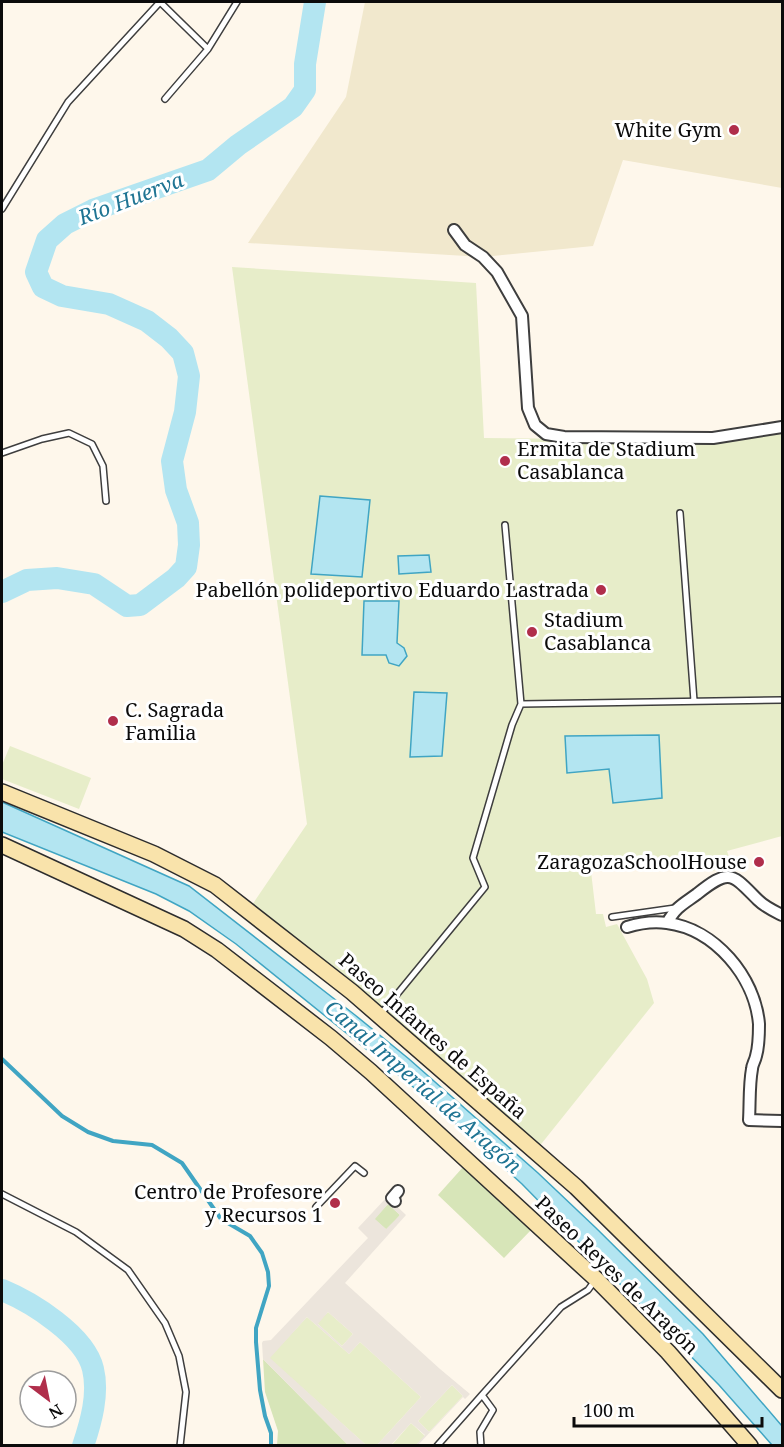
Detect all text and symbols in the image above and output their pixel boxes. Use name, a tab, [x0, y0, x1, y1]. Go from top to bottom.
place label: White Gym	[615, 116, 722, 143]
marker: White Gym	[727, 123, 741, 137]
water label: Río Huerva	[73, 165, 188, 231]
place label: Ermita de Stadium Casablanca	[517, 435, 695, 485]
marker: Ermita de Stadium Casablanca	[498, 454, 512, 468]
place label: Pabellón polideportivo Eduardo Lastrada	[196, 576, 589, 603]
marker: Pabellón polideportivo Eduardo Lastrada	[594, 583, 608, 597]
place label: Stadium Casablanca	[544, 606, 652, 656]
marker: Stadium Casablanca	[525, 625, 539, 639]
place label: C. Sagrada Familia	[125, 696, 224, 746]
marker: C. Sagrada Familia	[106, 714, 120, 728]
place label: ZaragozaSchoolHouse	[537, 848, 747, 875]
marker: ZaragozaSchoolHouse	[752, 855, 766, 869]
street label: Paseo Infantes de España	[334, 946, 533, 1125]
water label: Canal Imperial de Aragón	[319, 993, 528, 1180]
place label: Centro de Profesore y Recursos 1	[134, 1178, 323, 1228]
street label: Paseo Reyes de Aragón	[530, 1189, 705, 1360]
marker: Centro de Profesore y Recursos 1	[328, 1196, 342, 1210]
north arrow	[18, 1369, 78, 1429]
scale bar	[574, 1390, 762, 1428]
text: 100 m	[583, 1398, 635, 1422]
text: N	[44, 1399, 67, 1425]

